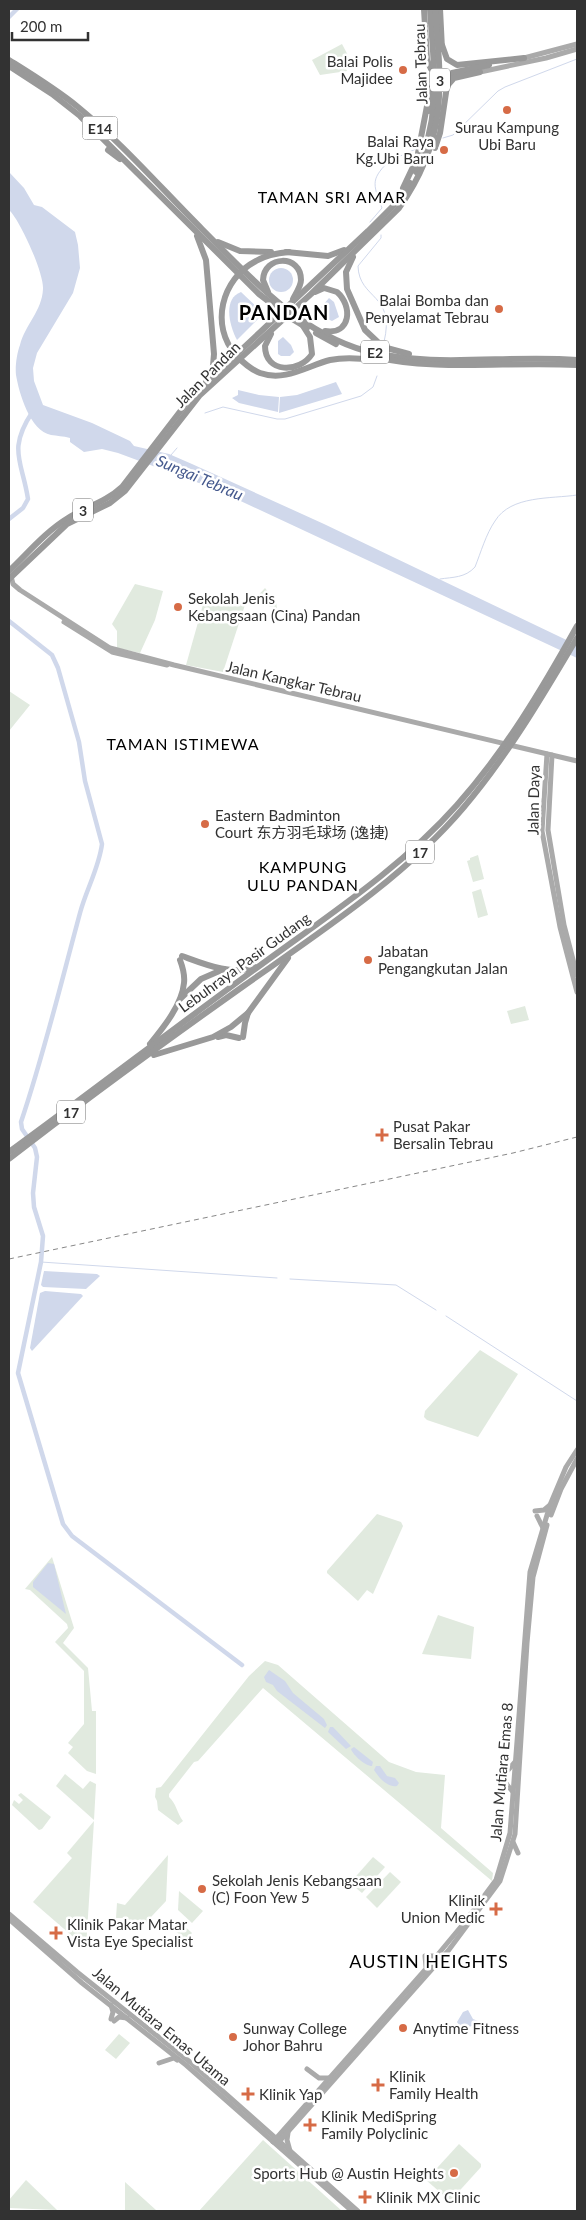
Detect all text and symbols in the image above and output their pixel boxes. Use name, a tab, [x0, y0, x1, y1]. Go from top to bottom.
scale bar	[12, 10, 89, 42]
text: 200 m	[20, 17, 62, 35]
street label: Jalan Tebrau	[410, 23, 430, 105]
place label: Balai Polis Majidee	[327, 52, 393, 87]
marker: Balai Polis Majidee	[397, 64, 409, 76]
road number: 3	[430, 68, 450, 92]
marker: Surau Kampung Ubi Baru	[501, 104, 513, 116]
road number: E14	[82, 116, 118, 140]
place label: Surau Kampung Ubi Baru	[455, 118, 559, 153]
place label: Balai Raya Kg.Ubi Baru	[355, 132, 434, 167]
marker: Balai Raya Kg.Ubi Baru	[438, 144, 450, 156]
district label: TAMAN SRI AMAR	[258, 187, 406, 206]
place label: Balai Bomba dan Penyelamat Tebrau	[365, 291, 489, 326]
district label: PANDAN	[239, 300, 329, 324]
marker: Balai Bomba dan Penyelamat Tebrau	[493, 303, 505, 315]
street label: Jalan Pandan	[170, 337, 244, 411]
road number: E2	[361, 341, 389, 364]
water label: Sungai Tebrau	[154, 450, 246, 504]
road number: 3	[73, 498, 93, 522]
place label: Sekolah Jenis Kebangsaan (Cina) Pandan	[188, 589, 360, 624]
marker: Sekolah Jenis Kebangsaan (Cina) Pandan	[172, 601, 184, 613]
street label: Jalan Kangkar Tebrau	[225, 657, 363, 705]
district label: TAMAN ISTIMEWA	[106, 734, 260, 753]
street label: Jalan Daya	[523, 765, 543, 835]
place label: Eastern Badminton Court 东方羽毛球场 (逸捷)	[215, 806, 388, 841]
marker: Eastern Badminton Court 东方羽毛球场 (逸捷)	[199, 818, 211, 830]
road number: 17	[406, 840, 434, 864]
district label: KAMPUNG ULU PANDAN	[247, 857, 359, 894]
street label: Lebuhraya Pasir Gudang	[175, 908, 313, 1016]
place label: Jabatan Pengangkutan Jalan	[378, 942, 508, 977]
marker: Jabatan Pengangkutan Jalan	[362, 954, 374, 966]
road number: 17	[57, 1100, 85, 1124]
place label: Pusat Pakar Bersalin Tebrau	[393, 1117, 493, 1152]
marker: Pusat Pakar Bersalin Tebrau	[375, 1128, 389, 1142]
street label: Jalan Mutiara Emas 8	[486, 1702, 516, 1842]
place label: Sekolah Jenis Kebangsaan (C) Foon Yew 5	[212, 1871, 382, 1906]
marker: Sekolah Jenis Kebangsaan (C) Foon Yew 5	[196, 1883, 208, 1895]
place label: Klinik Union Medic	[401, 1891, 485, 1926]
marker: Klinik Union Medic	[489, 1902, 503, 1916]
place label: Klinik Pakar Matar Vista Eye Specialist	[67, 1915, 194, 1950]
marker: Klinik Pakar Matar Vista Eye Specialist	[49, 1926, 63, 1940]
district label: AUSTIN HEIGHTS	[349, 1950, 509, 1972]
street label: Jalan Mutiara Emas Utama	[89, 1963, 235, 2089]
place label: Sunway College Johor Bahru	[243, 2019, 347, 2054]
place label: Anytime Fitness	[413, 2019, 519, 2037]
marker: Anytime Fitness	[397, 2022, 409, 2034]
marker: Sunway College Johor Bahru	[227, 2031, 239, 2043]
place label: Klinik Family Health	[389, 2067, 478, 2102]
marker: Klinik Family Health	[371, 2078, 385, 2092]
place label: Klinik Yap	[259, 2085, 322, 2103]
marker: Klinik Yap	[241, 2087, 255, 2101]
place label: Klinik MediSpring Family Polyclinic	[321, 2107, 437, 2142]
marker: Klinik MediSpring Family Polyclinic	[303, 2118, 317, 2132]
place label: Sports Hub @ Austin Heights	[253, 2164, 444, 2182]
marker: Sports Hub @ Austin Heights	[448, 2167, 460, 2179]
place label: Klinik MX Clinic	[376, 2188, 480, 2206]
marker: Klinik MX Clinic	[358, 2190, 372, 2204]

